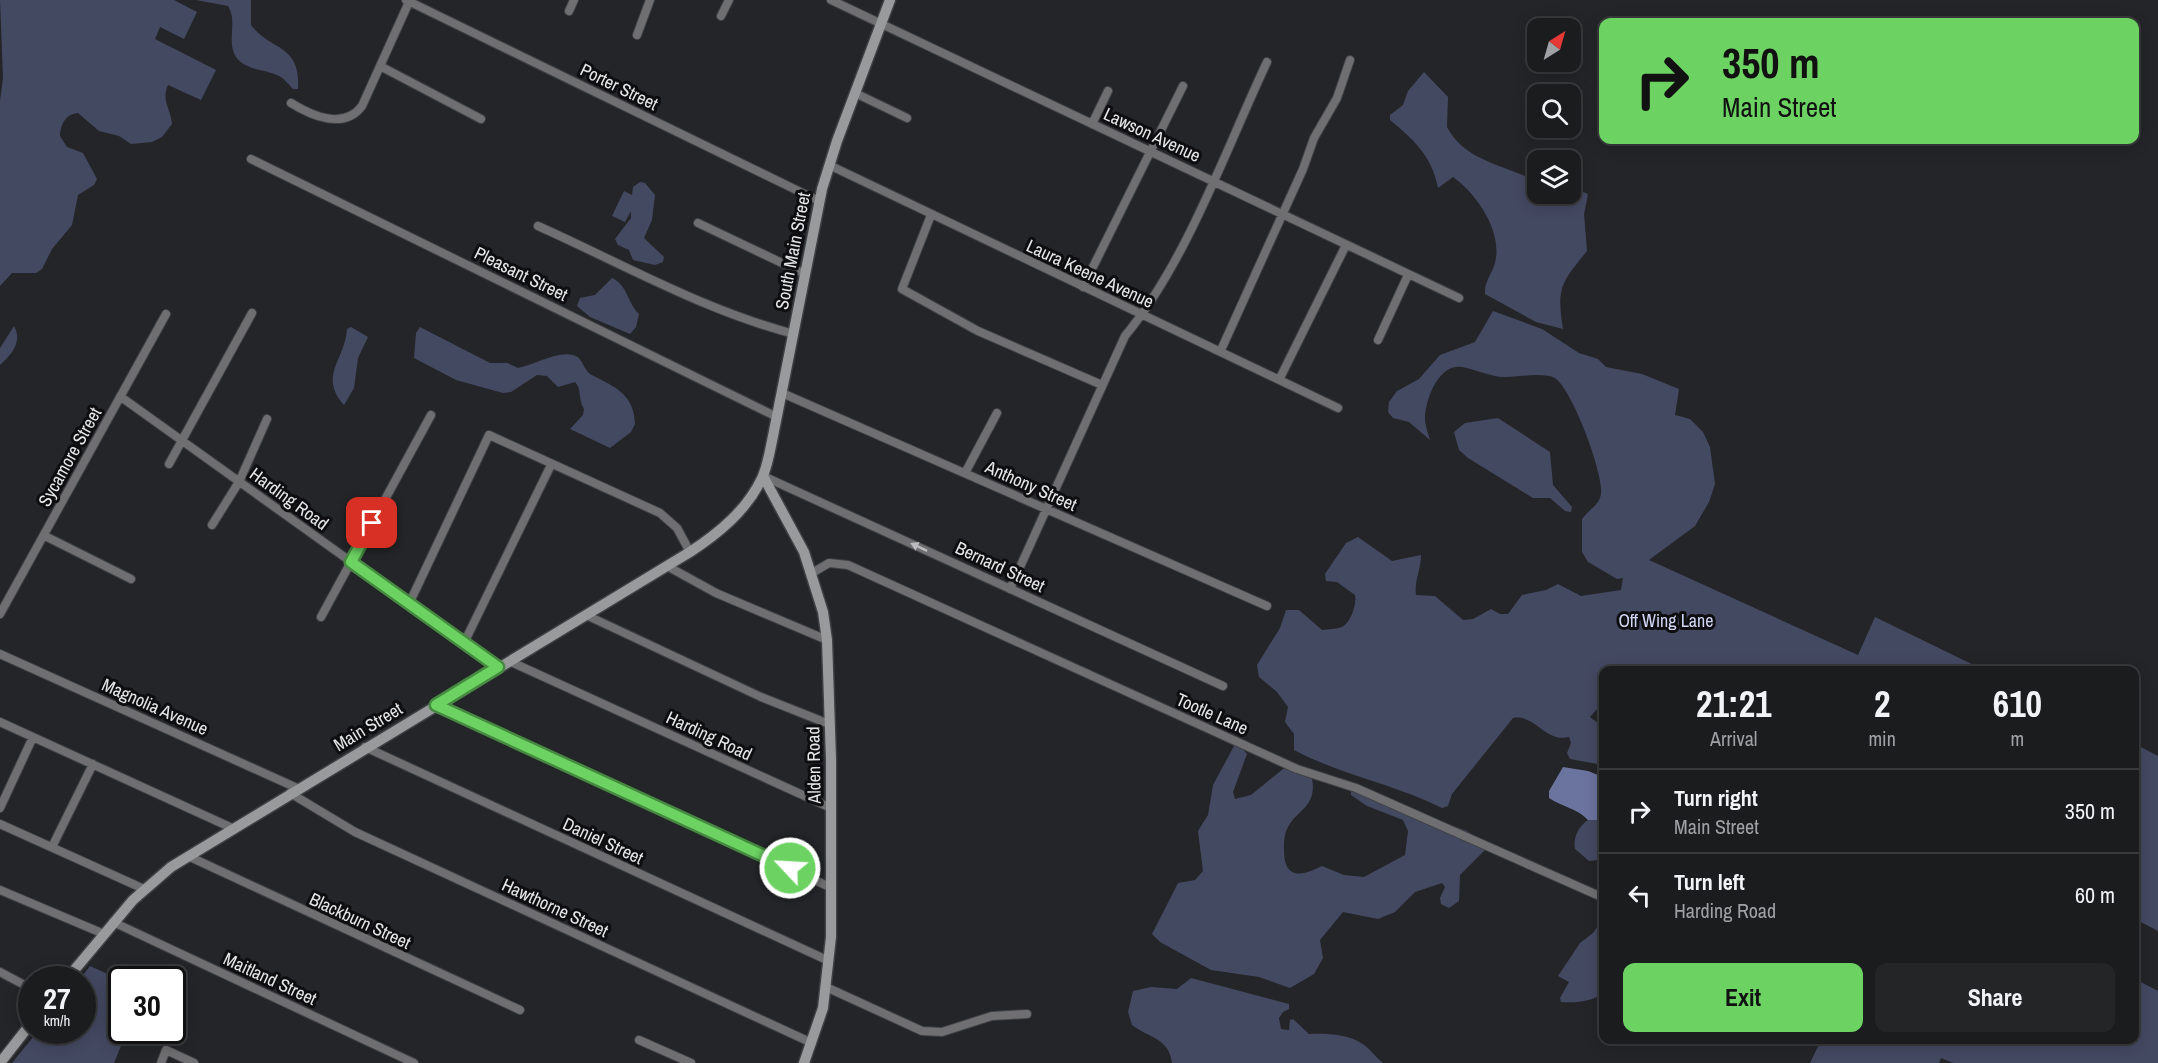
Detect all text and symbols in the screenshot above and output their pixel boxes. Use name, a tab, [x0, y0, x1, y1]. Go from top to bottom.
north arrow	[1527, 18, 1581, 72]
map controls	[1527, 18, 1581, 204]
text: 350 m	[1722, 35, 1820, 91]
icon: right	[1623, 42, 1701, 120]
street label: Porter Street	[576, 57, 662, 116]
button: search	[1527, 84, 1581, 138]
text: Main Street	[1722, 89, 1836, 125]
street label: Lawson Avenue	[1100, 101, 1205, 168]
button: layers	[1527, 150, 1581, 204]
street label: South Main Street	[769, 190, 816, 312]
street label: Laura Keene Avenue	[1023, 233, 1158, 314]
street label: Pleasant Street	[470, 240, 572, 307]
street label: Sycamore Street	[32, 403, 107, 511]
street label: Anthony Street	[981, 454, 1081, 517]
street label: Harding Road	[245, 461, 334, 536]
pin	[346, 497, 397, 548]
icon: arrive	[355, 506, 388, 539]
street label: Bernard Street	[951, 535, 1049, 598]
one-way arrow	[910, 542, 927, 551]
park label: Off Wing Lane	[1619, 608, 1713, 633]
street label: Magnolia Avenue	[98, 672, 212, 741]
text: 21:21	[1696, 680, 1771, 728]
text: 2	[1874, 680, 1890, 728]
text: 610	[1993, 680, 2042, 728]
street label: Tootle Lane	[1172, 687, 1252, 740]
street label: Main Street	[329, 696, 407, 757]
street label: Harding Road	[662, 705, 756, 766]
text: Arrival	[1710, 725, 1757, 752]
text: min	[1868, 725, 1896, 752]
text: m	[2011, 725, 2024, 752]
street label: Alden Road	[800, 726, 827, 805]
text: Turn right	[1674, 783, 1758, 813]
icon: right	[1623, 795, 1656, 828]
text: 350 m	[2065, 796, 2115, 826]
street label: Daniel Street	[559, 811, 648, 870]
text: Main Street	[1674, 813, 1759, 840]
position arrow	[758, 836, 822, 900]
text: Turn left	[1674, 867, 1745, 897]
street label: Hawthorne Street	[498, 872, 613, 943]
icon: left	[1623, 879, 1656, 912]
text: 60 m	[2075, 880, 2115, 910]
street label: Blackburn Street	[305, 886, 415, 955]
text: Harding Road	[1674, 897, 1776, 924]
street label: Maitland Street	[220, 946, 321, 1011]
button: Exit	[1623, 963, 1863, 1032]
button: Share	[1875, 963, 2115, 1032]
speed limit sign: 30	[108, 966, 186, 1044]
text: 27	[43, 978, 71, 1018]
text: km/h	[44, 1010, 70, 1031]

